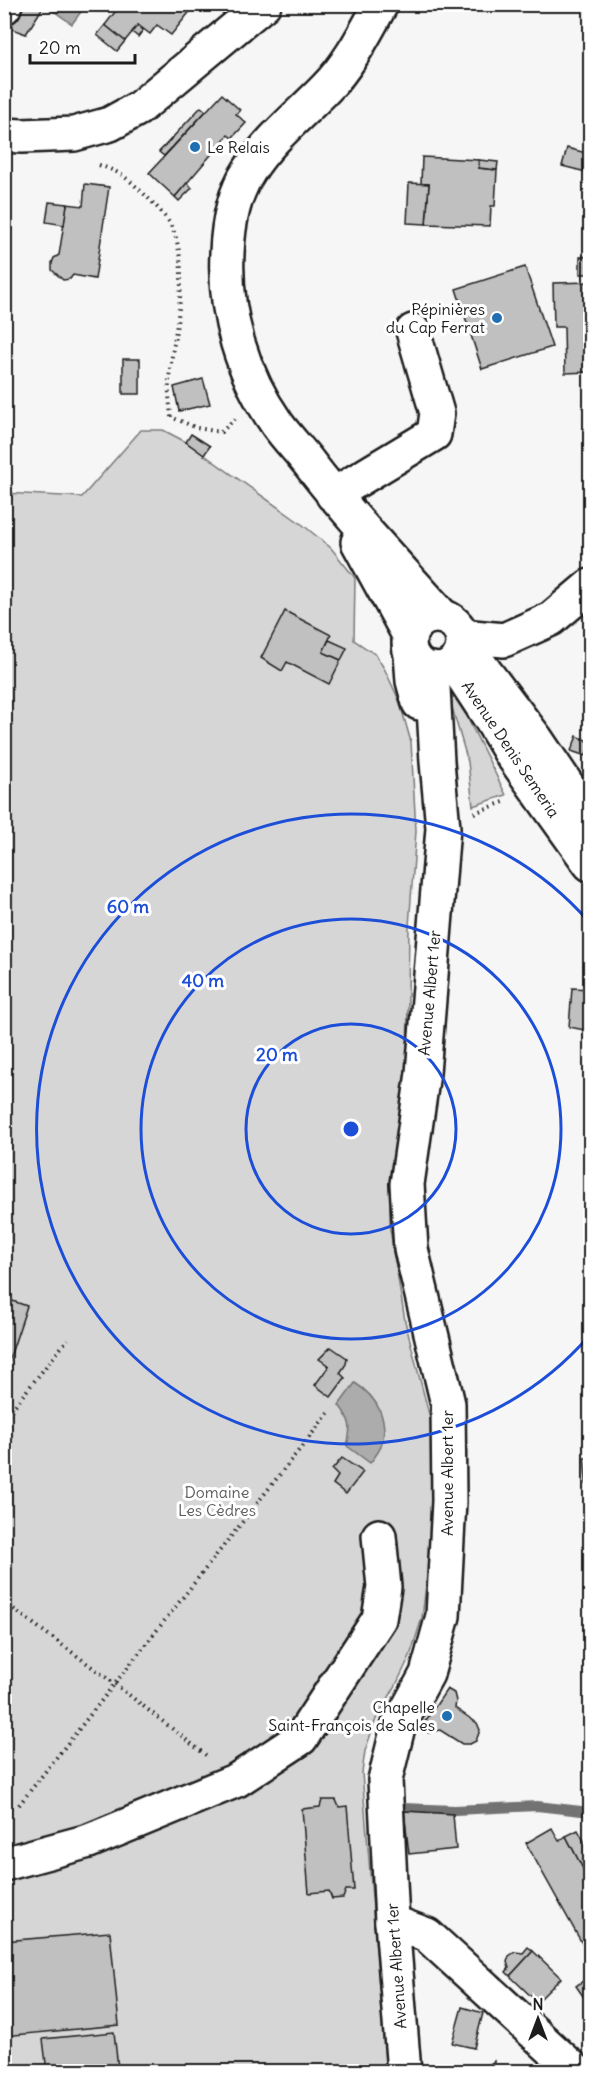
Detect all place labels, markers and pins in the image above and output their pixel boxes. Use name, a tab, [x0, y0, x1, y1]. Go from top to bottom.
place label: Le Relais	[207, 137, 270, 157]
marker: Le Relais	[188, 140, 202, 154]
place label: Pépinières du Cap Ferrat	[386, 299, 486, 337]
marker: Pépinières du Cap Ferrat	[490, 311, 504, 325]
centre of rings	[341, 1119, 361, 1139]
place label: Chapelle Saint-François de Sales	[268, 1697, 435, 1735]
marker: Chapelle Saint-François de Sales	[440, 1709, 454, 1723]

